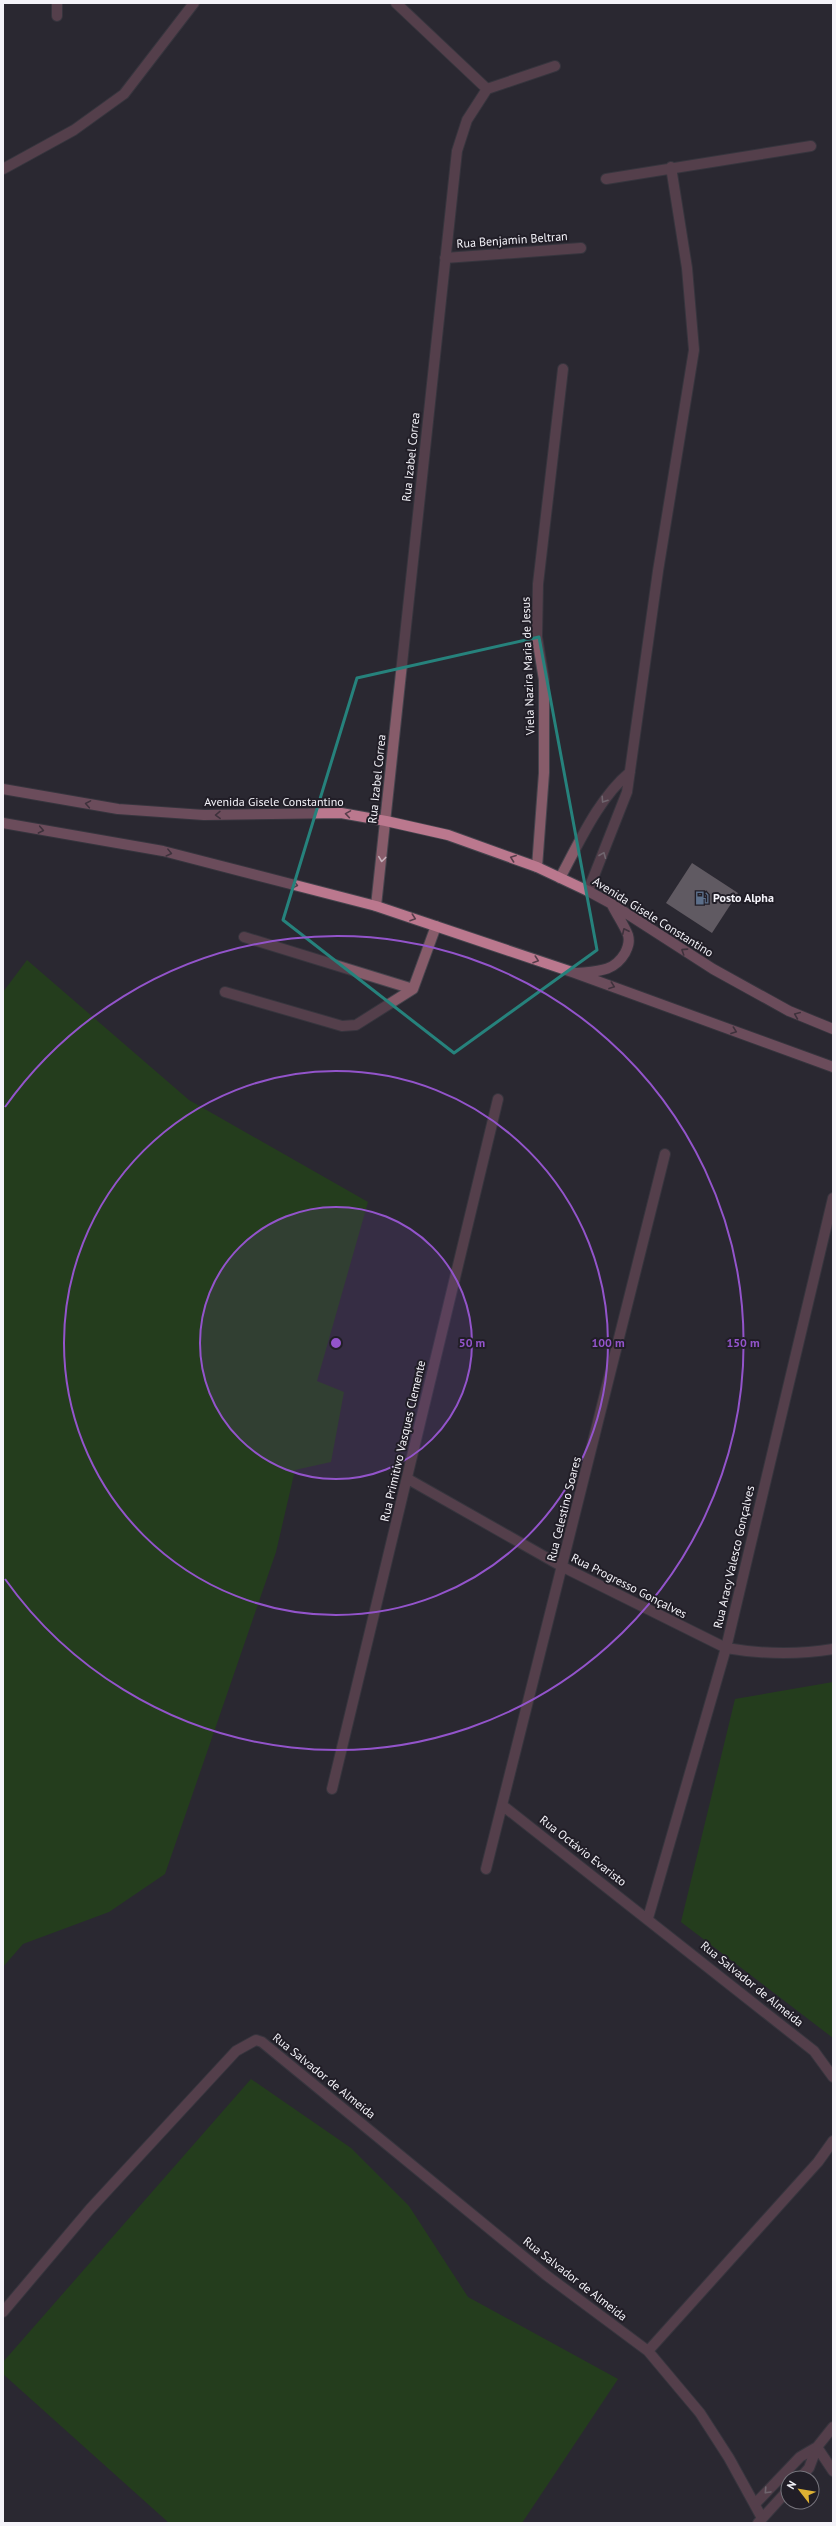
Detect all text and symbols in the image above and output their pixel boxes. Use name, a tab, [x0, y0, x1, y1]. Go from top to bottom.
street label: Rua Benjamin Beltran	[456, 228, 568, 251]
street label: Rua Izabel Correa	[398, 411, 423, 502]
street label: Viela Nazira Maria de Jesus	[518, 597, 537, 736]
street label: Rua Izabel Correa	[364, 733, 389, 824]
street label: Avenida Gisele Constantino	[204, 794, 344, 809]
one-way arrow	[601, 796, 609, 803]
one-way arrow	[85, 800, 92, 809]
one-way arrow	[345, 810, 351, 819]
one-way arrow	[215, 811, 221, 819]
one-way arrow	[38, 825, 44, 834]
one-way arrow	[166, 848, 172, 856]
one-way arrow	[598, 852, 606, 859]
one-way arrow	[509, 855, 516, 863]
one-way arrow	[378, 856, 387, 862]
street label: Avenida Gisele Constantino	[590, 873, 716, 960]
one-way arrow	[291, 880, 298, 889]
fuel station icon: Posto Alpha	[694, 890, 710, 906]
place label: Posto Alpha	[713, 890, 774, 905]
one-way arrow	[409, 913, 416, 922]
one-way arrow	[622, 928, 630, 935]
one-way arrow	[681, 948, 688, 955]
one-way arrow	[533, 955, 540, 964]
one-way arrow	[608, 982, 615, 990]
one-way arrow	[793, 1011, 800, 1019]
one-way arrow	[730, 1026, 737, 1035]
text: 50 m	[459, 1335, 485, 1350]
text: 100 m	[591, 1335, 625, 1350]
text: 150 m	[726, 1335, 760, 1350]
centre of rings	[329, 1336, 343, 1350]
street label: Rua Primitivo Vasques Clemente	[377, 1359, 428, 1523]
street label: Rua Celestino Soares	[543, 1455, 584, 1563]
street label: Rua Aracy Valesco Gonçalves	[710, 1484, 757, 1630]
street label: Rua Progresso Gonçalves	[569, 1550, 690, 1621]
street label: Rua Octávio Evaristo	[537, 1812, 630, 1889]
street label: Rua Salvador de Almeida	[698, 1938, 807, 2030]
street label: Rua Salvador de Almeida	[270, 2030, 379, 2122]
street label: Rua Salvador de Almeida	[520, 2233, 630, 2324]
north arrow	[780, 2470, 820, 2510]
text: N	[784, 2478, 799, 2492]
one-way arrow	[765, 2486, 772, 2494]

